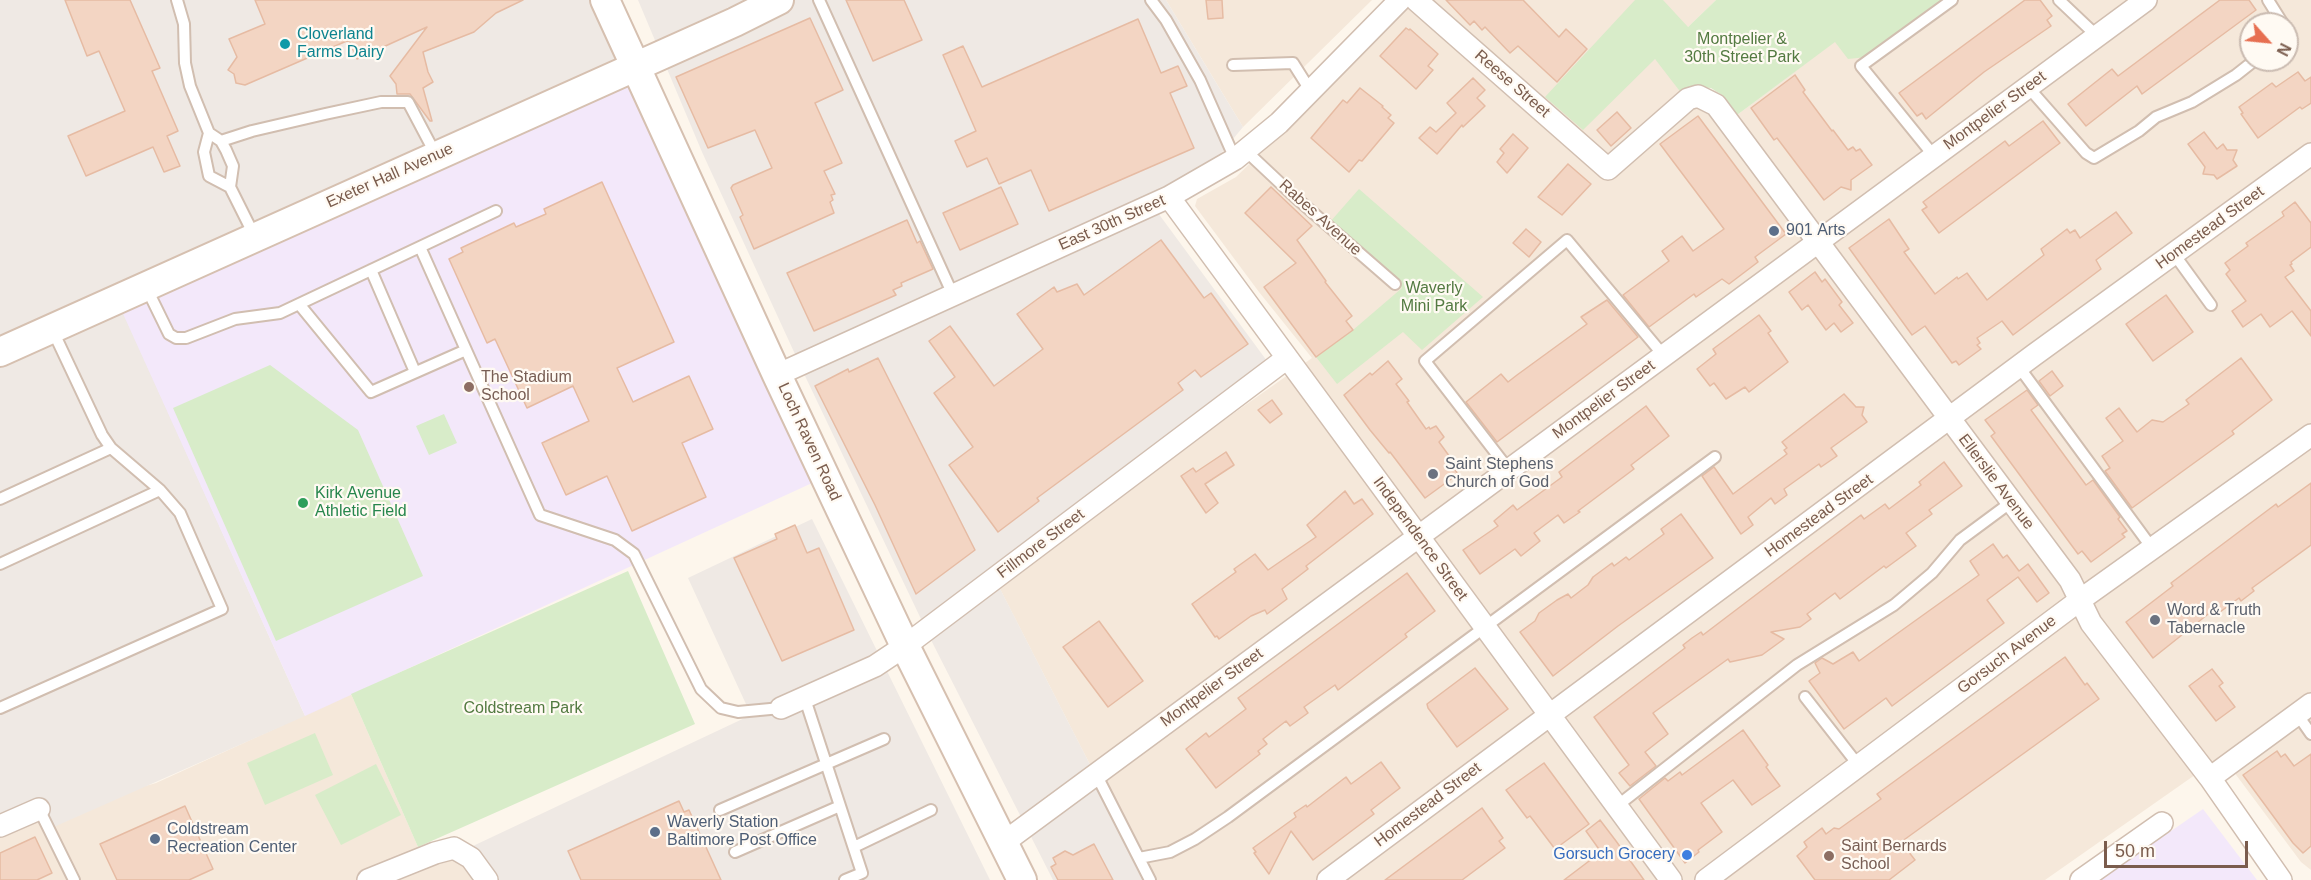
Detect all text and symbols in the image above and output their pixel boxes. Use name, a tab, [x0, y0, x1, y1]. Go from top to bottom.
north arrow	[2239, 12, 2299, 72]
place label: Cloverland Farms Dairy	[297, 25, 384, 63]
park label: Montpelier & 30th Street Park	[1684, 30, 1800, 68]
marker: Cloverland Farms Dairy	[278, 37, 292, 51]
text: N	[2274, 40, 2294, 59]
street label: Reese Street	[1470, 46, 1554, 122]
street label: Montpelier Street	[1940, 67, 2050, 155]
street label: Exeter Hall Avenue	[324, 139, 456, 213]
street label: Rabes Avenue	[1275, 176, 1365, 260]
street label: Homestead Street	[2152, 182, 2268, 274]
street label: East 30th Street	[1056, 191, 1168, 255]
place label: 901 Arts	[1786, 221, 1846, 241]
marker: 901 Arts	[1767, 224, 1781, 238]
park label: Waverly Mini Park	[1401, 279, 1467, 317]
street label: Montpelier Street	[1549, 356, 1659, 444]
place label: The Stadium School	[481, 368, 572, 406]
marker: The Stadium School	[462, 380, 476, 394]
street label: Loch Raven Road	[773, 380, 845, 504]
street label: Ellerslie Avenue	[1954, 431, 2038, 533]
place label: Saint Stephens Church of God	[1445, 455, 1554, 493]
marker: Saint Stephens Church of God	[1426, 467, 1440, 481]
street label: Homestead Street	[1761, 470, 1877, 562]
street label: Independence Street	[1369, 473, 1471, 605]
place label: Kirk Avenue Athletic Field	[315, 484, 407, 522]
marker: Kirk Avenue Athletic Field	[296, 496, 310, 510]
street label: Fillmore Street	[994, 505, 1088, 583]
place label: Word & Truth Tabernacle	[2167, 601, 2261, 639]
street label: Gorsuch Avenue	[1954, 612, 2060, 698]
marker: Word & Truth Tabernacle	[2148, 613, 2162, 627]
street label: Montpelier Street	[1157, 644, 1267, 732]
park label: Coldstream Park	[463, 699, 583, 719]
street label: Homestead Street	[1371, 759, 1485, 851]
place label: Waverly Station Baltimore Post Office	[667, 813, 817, 851]
place label: Coldstream Recreation Center	[167, 820, 297, 858]
marker: Waverly Station Baltimore Post Office	[648, 825, 662, 839]
scale bar	[2107, 829, 2251, 867]
marker: Coldstream Recreation Center	[148, 832, 162, 846]
place label: Saint Bernards School	[1841, 837, 1947, 875]
text: 50 m	[2115, 841, 2155, 861]
place label: Gorsuch Grocery	[1553, 845, 1675, 865]
marker: Gorsuch Grocery	[1680, 848, 1694, 862]
marker: Saint Bernards School	[1822, 849, 1836, 863]

